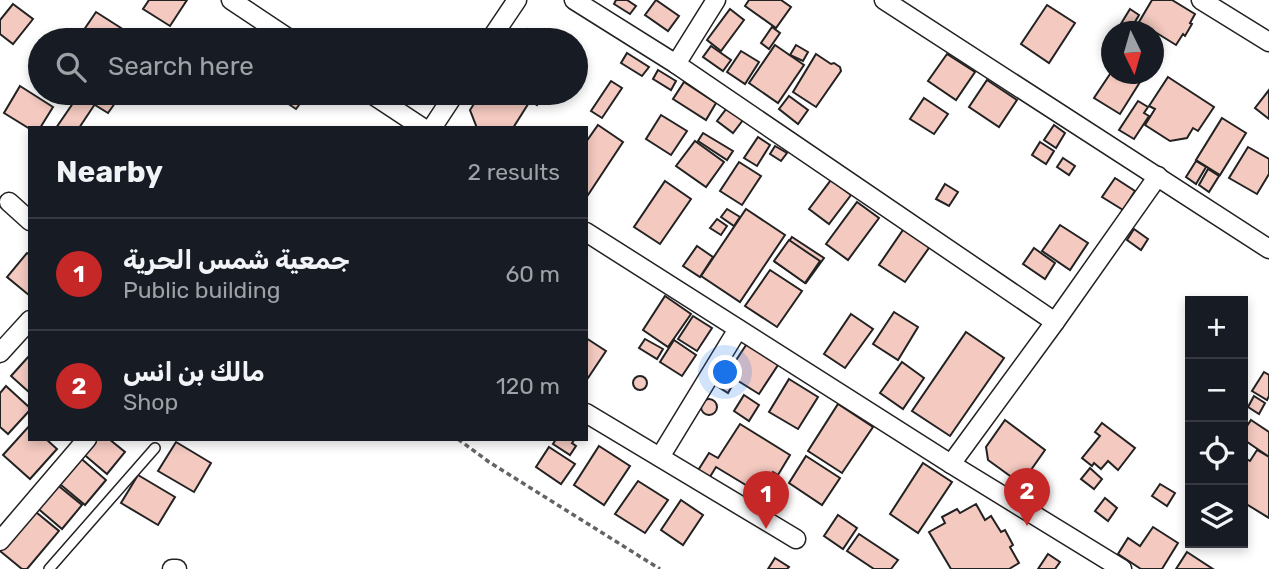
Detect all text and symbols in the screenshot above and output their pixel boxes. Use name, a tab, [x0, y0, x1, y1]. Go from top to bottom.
north arrow	[1101, 21, 1164, 84]
search box	[28, 28, 588, 105]
icon: search	[52, 48, 90, 86]
text: Search here	[108, 51, 254, 82]
text: Nearby	[56, 154, 163, 190]
text: 2 results	[468, 158, 560, 186]
text: جمعية شمس الحرية	[123, 245, 350, 276]
text: 1	[73, 260, 85, 288]
text: 60 m	[505, 260, 560, 288]
text: Public building	[123, 276, 280, 304]
map controls	[1185, 296, 1248, 548]
button: +	[1185, 296, 1248, 359]
your location	[708, 355, 742, 389]
text: مالك بن انس	[123, 357, 265, 388]
button: −	[1185, 359, 1248, 422]
text: 2	[72, 372, 86, 400]
text: 120 m	[496, 372, 560, 400]
text: Shop	[123, 388, 178, 416]
button: locate	[1185, 422, 1248, 485]
pin: 2	[1004, 468, 1050, 526]
pin: 1	[743, 471, 789, 529]
button: layers	[1185, 485, 1248, 548]

